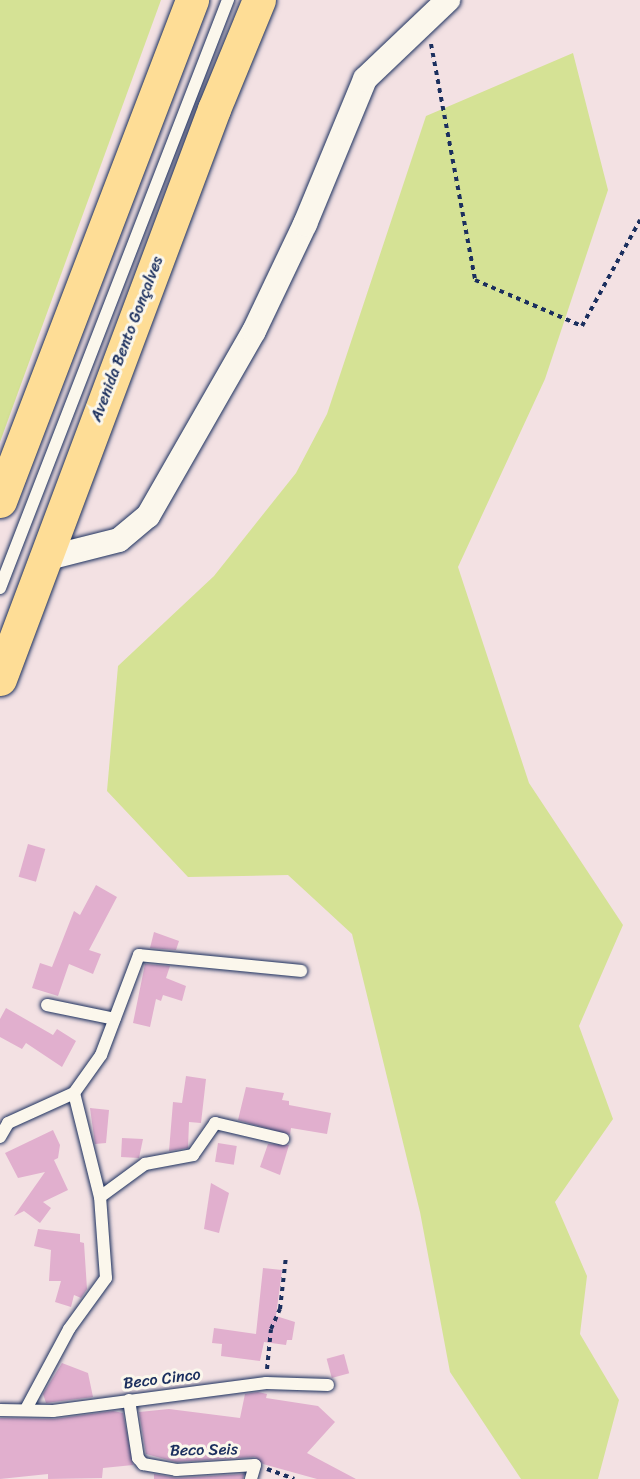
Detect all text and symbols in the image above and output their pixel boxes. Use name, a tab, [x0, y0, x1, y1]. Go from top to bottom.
street label: Avenida Bento Gonçalves	[87, 253, 167, 425]
street label: Beco Cinco	[122, 1365, 202, 1393]
street label: Beco Seis	[170, 1440, 238, 1460]

